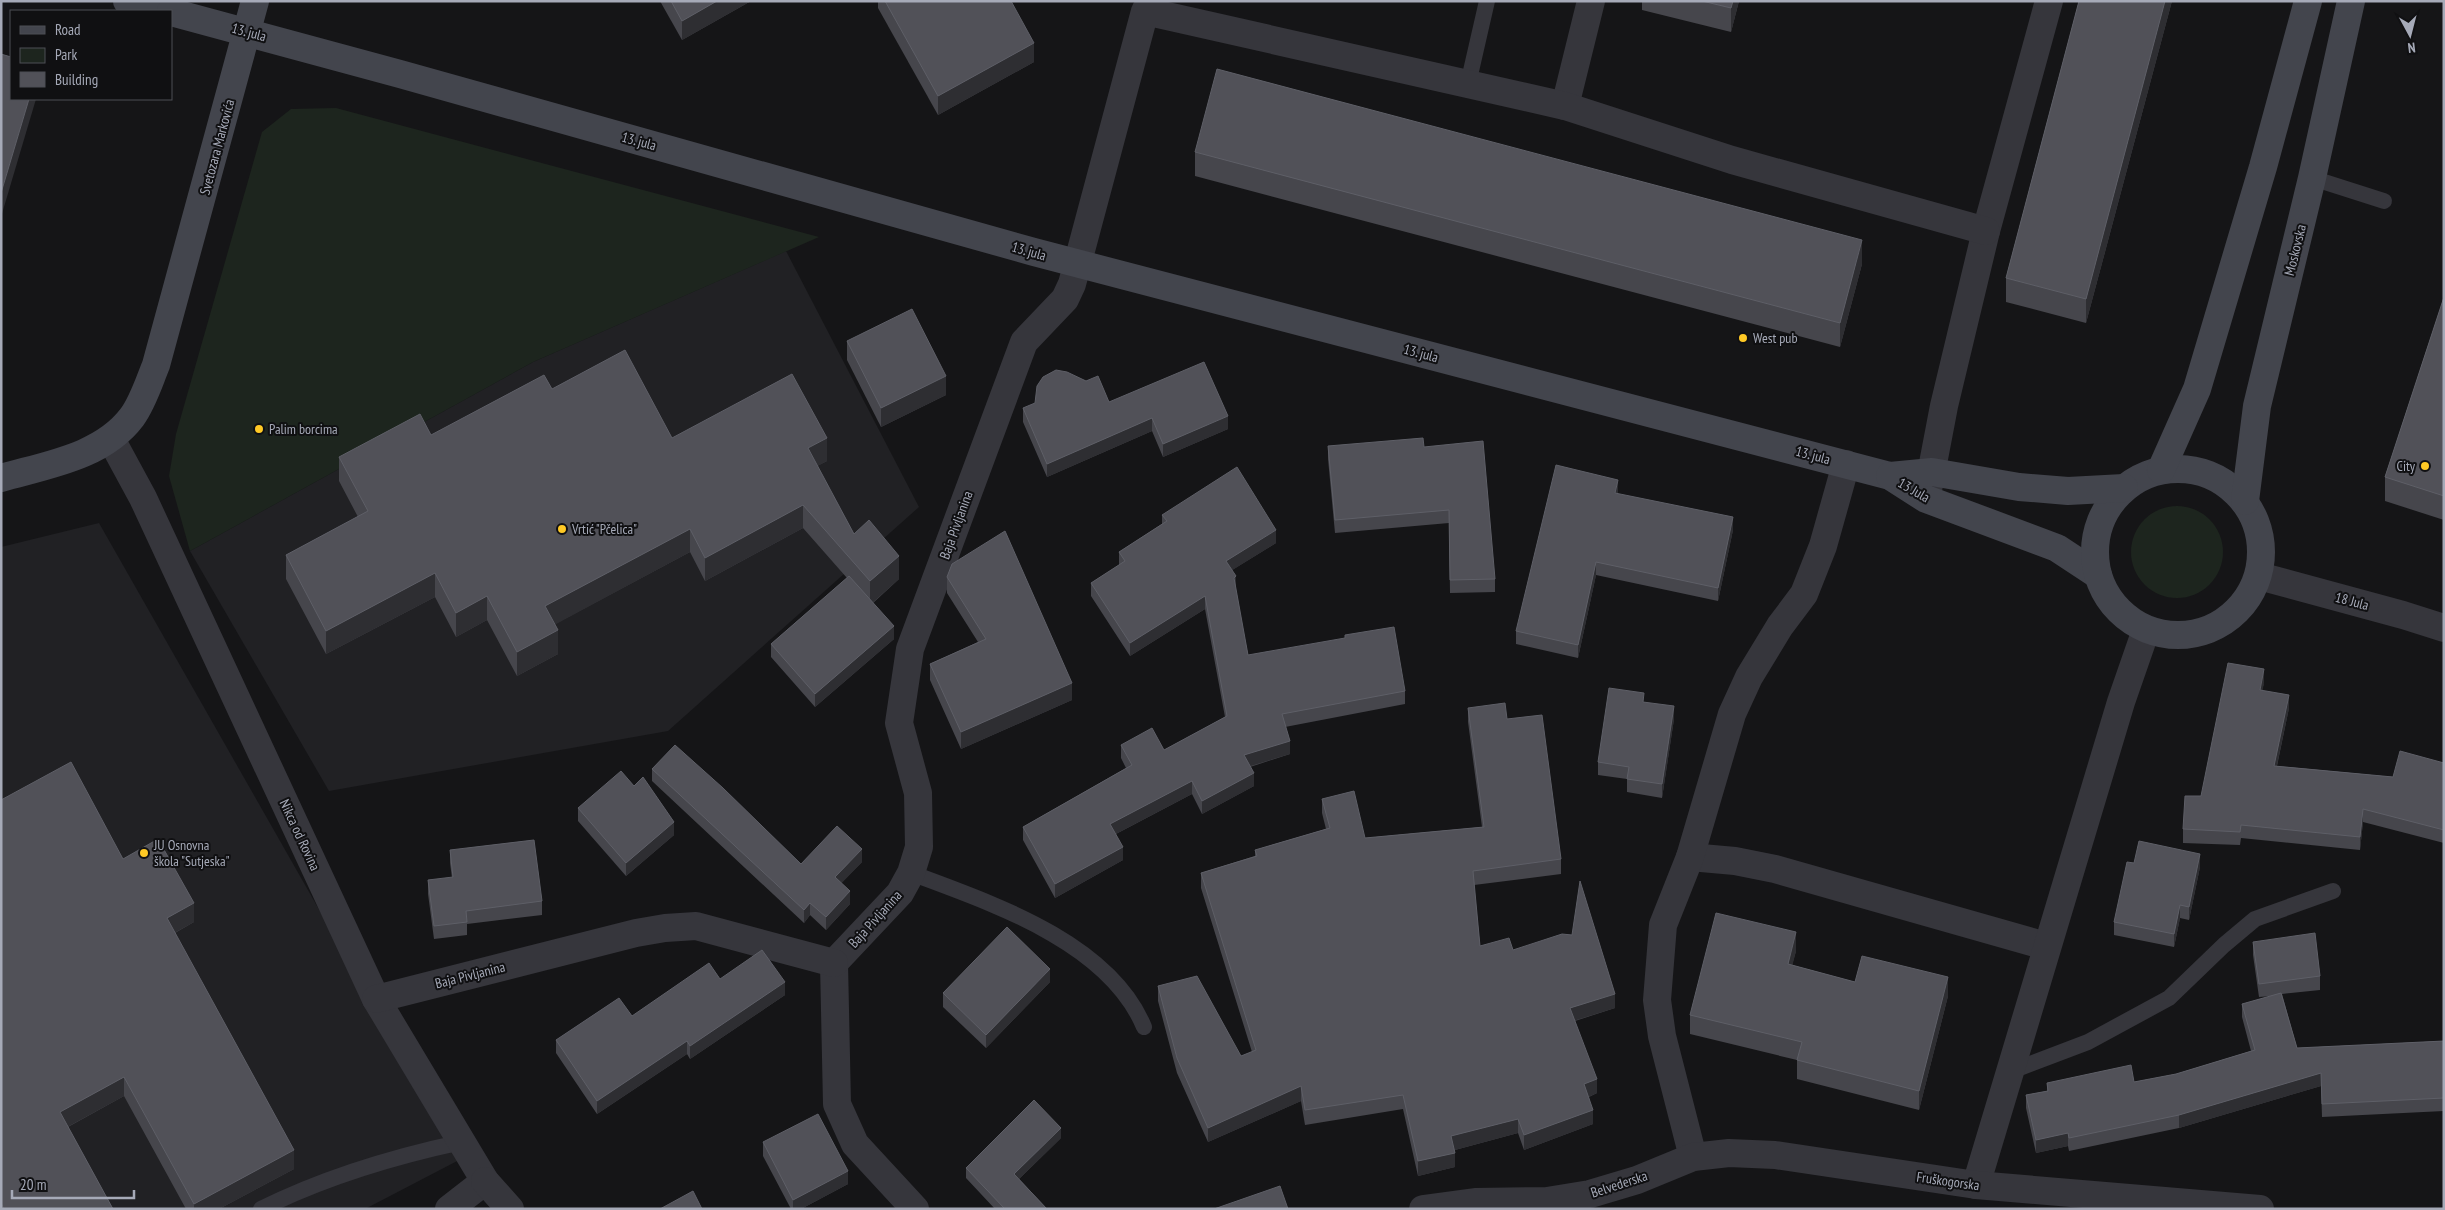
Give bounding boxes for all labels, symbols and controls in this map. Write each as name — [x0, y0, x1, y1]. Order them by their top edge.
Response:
legend — [10, 10, 172, 100]
north arrow — [2385, 10, 2435, 60]
street label: 13. jula — [230, 19, 268, 45]
text: Road — [55, 20, 81, 39]
text: N — [2407, 39, 2416, 57]
text: Park — [55, 45, 77, 64]
text: Building — [55, 70, 98, 89]
street label: Svetozara Markovića — [196, 97, 238, 197]
street label: 13. jula — [620, 128, 658, 154]
street label: Moskovska — [2280, 223, 2310, 277]
street label: 13. jula — [1010, 238, 1048, 264]
place label: West pub — [1753, 329, 1797, 347]
marker: West pub — [1737, 332, 1749, 344]
street label: 13. jula — [1402, 340, 1440, 366]
place label: Palim borcima — [269, 420, 338, 438]
marker: Palim borcima — [253, 423, 265, 435]
street label: 13. jula — [1794, 442, 1832, 468]
place label: City — [2397, 457, 2416, 475]
marker: City — [2419, 460, 2431, 472]
street label: 13 Jula — [1895, 474, 1933, 506]
street label: Baja Pivljanina — [935, 488, 977, 562]
place label: Vrtić "Pčelica" — [571, 520, 637, 538]
marker: Vrtić "Pčelica" — [556, 523, 568, 535]
street label: 18 Jula — [2333, 588, 2371, 614]
street label: Nikca od Rovina — [276, 796, 324, 874]
place label: JU Osnovna škola "Sutjeska" — [153, 836, 229, 870]
marker: JU Osnovna škola "Sutjeska" — [138, 847, 150, 859]
street label: Baja Pivljanina — [844, 886, 906, 952]
street label: Baja Pivljanina — [433, 958, 507, 992]
street label: Belvederska — [1588, 1166, 1650, 1202]
scale bar — [12, 1168, 135, 1200]
street label: Fruškogorska — [1915, 1168, 1981, 1194]
text: 20 m — [20, 1175, 46, 1194]

